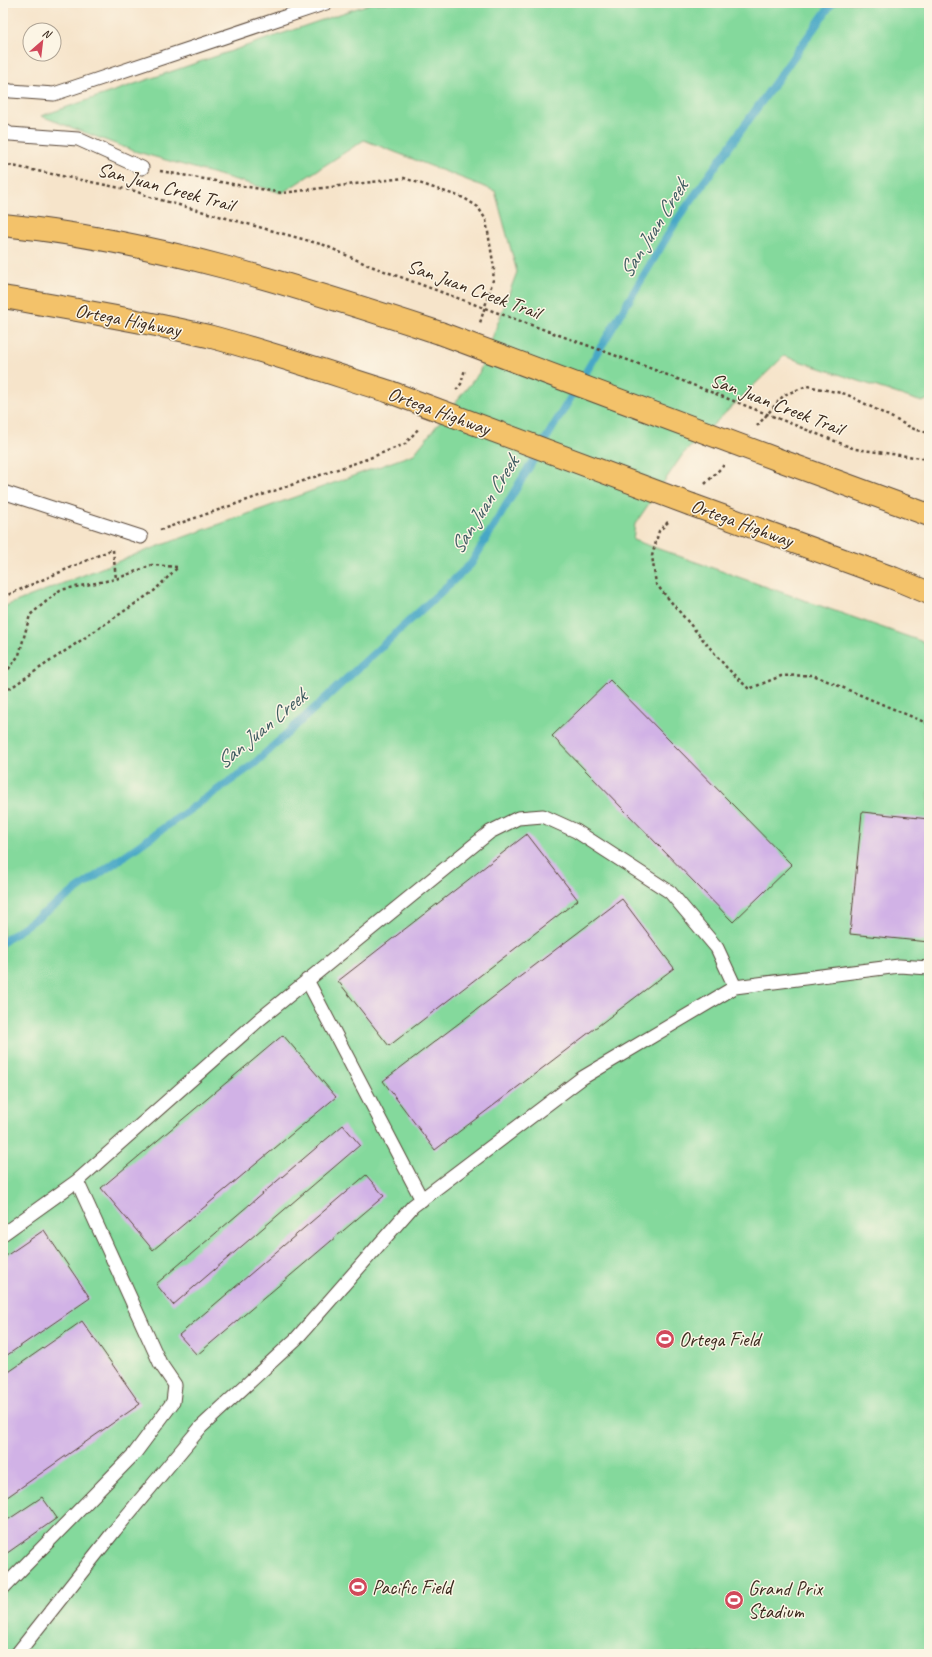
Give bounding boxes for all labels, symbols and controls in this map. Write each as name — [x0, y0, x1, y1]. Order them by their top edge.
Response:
north arrow — [22, 22, 62, 62]
text: N — [40, 25, 55, 42]
street label: San Juan Creek Trail — [95, 157, 240, 218]
water label: San Juan Creek — [613, 173, 695, 283]
street label: San Juan Creek Trail — [404, 253, 548, 326]
street label: Ortega Highway — [73, 298, 185, 343]
street label: San Juan Creek Trail — [707, 367, 850, 442]
street label: Ortega Highway — [385, 381, 496, 442]
water label: San Juan Creek — [444, 449, 526, 559]
street label: Ortega Highway — [688, 493, 799, 554]
water label: San Juan Creek — [210, 682, 314, 774]
place label: Ortega Field — [679, 1327, 763, 1352]
sports icon: Ortega Field — [654, 1328, 676, 1350]
place label: Pacific Field — [372, 1575, 455, 1600]
sports icon: Pacific Field — [347, 1576, 369, 1598]
place label: Grand Prix Stadium — [748, 1576, 824, 1624]
sports icon: Grand Prix Stadium — [723, 1589, 745, 1611]

